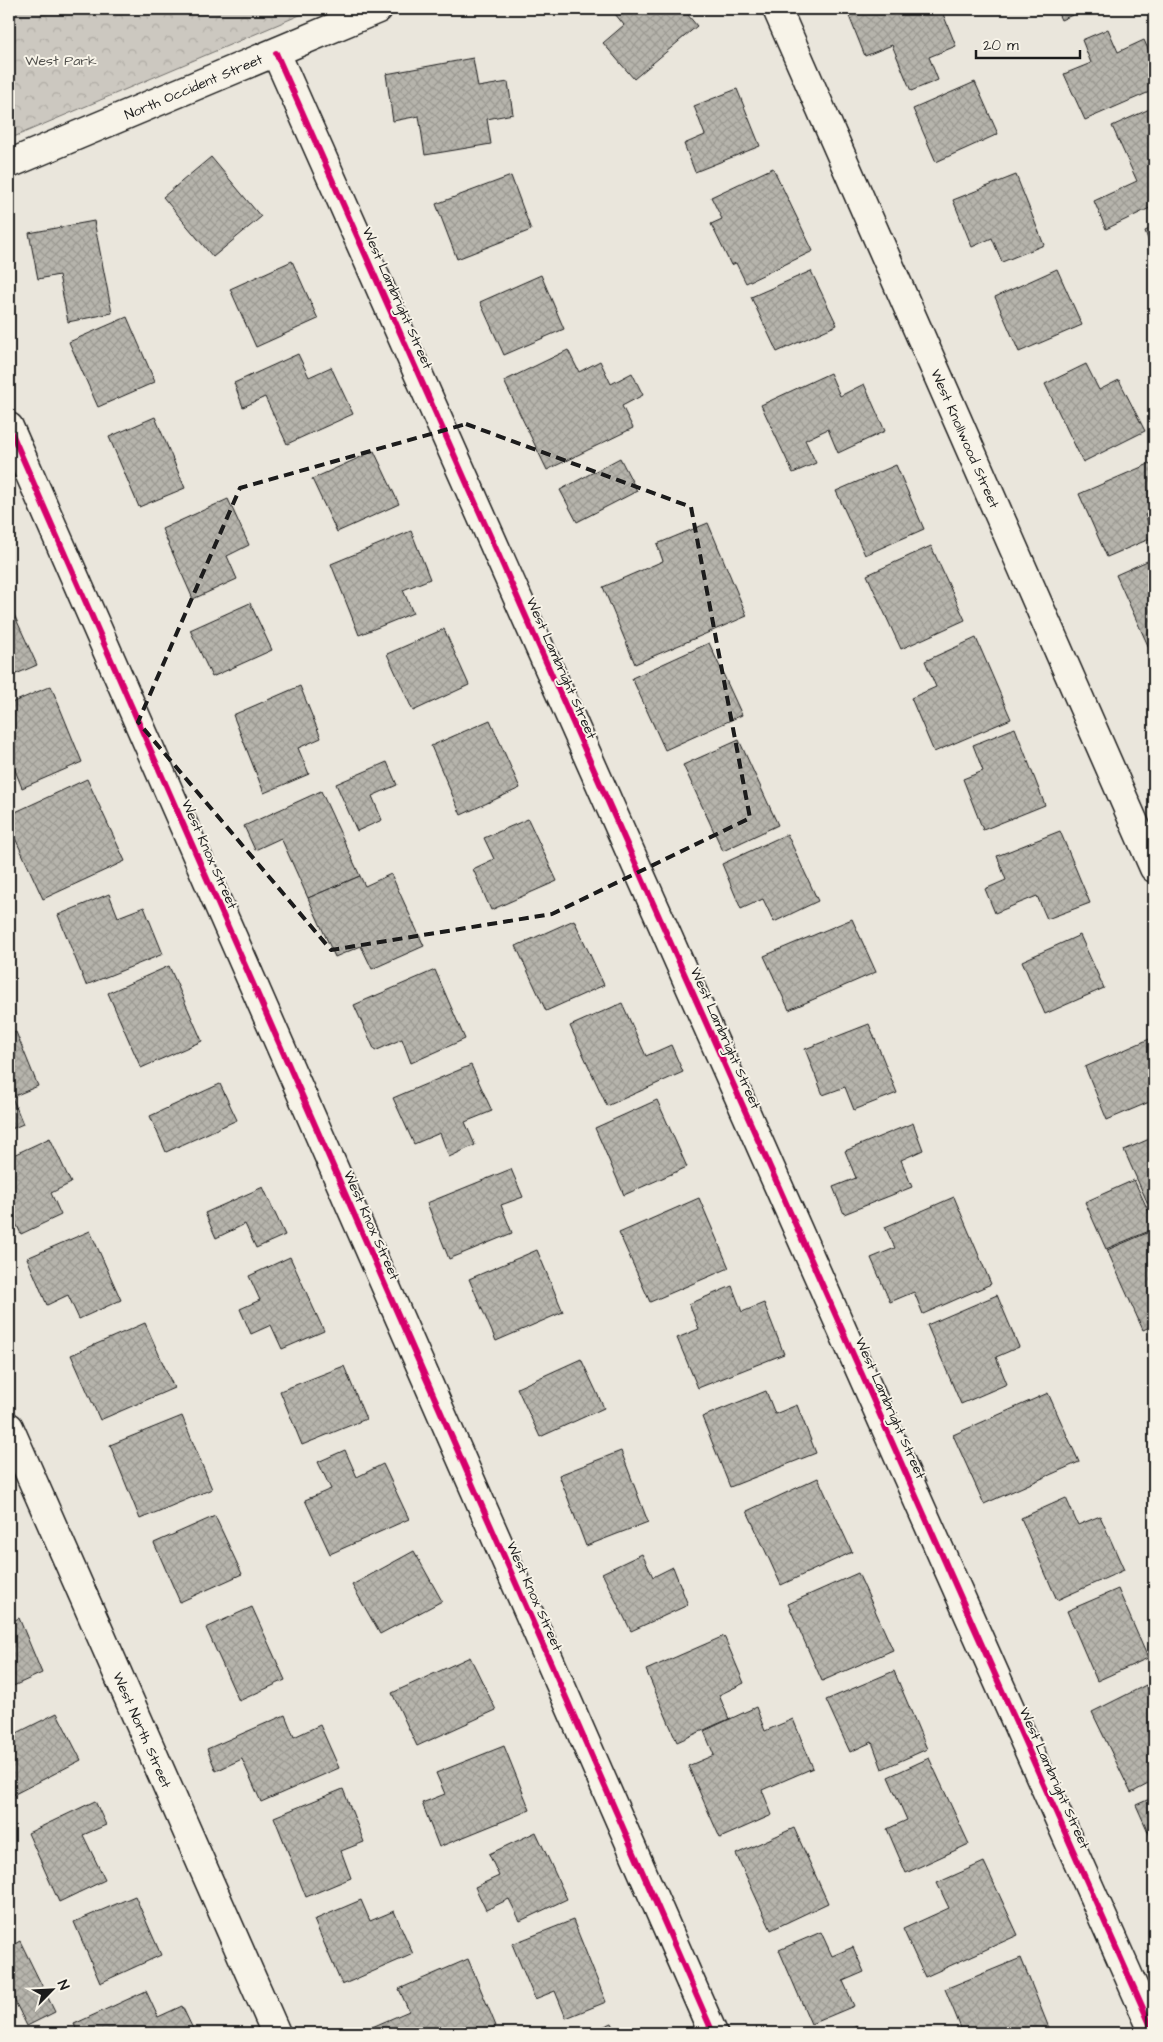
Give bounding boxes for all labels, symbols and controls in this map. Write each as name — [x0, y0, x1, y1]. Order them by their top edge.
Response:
scale bar — [976, 28, 1079, 60]
text: 20 m — [983, 35, 1019, 56]
street label: North Occident Street — [122, 49, 266, 125]
park label: West Park — [25, 51, 97, 71]
street label: West Lambright Street — [357, 224, 437, 373]
street label: West Knollwood Street — [925, 366, 1004, 512]
street label: West Lambright Street — [521, 594, 601, 743]
street label: West Knox Street — [176, 797, 242, 913]
street label: West Lambright Street — [685, 964, 765, 1113]
street label: West Knox Street — [338, 1168, 404, 1284]
street label: West Lambright Street — [850, 1334, 930, 1483]
street label: West Knox Street — [501, 1539, 567, 1655]
street label: West North Street — [107, 1669, 176, 1792]
street label: West Lambright Street — [1014, 1704, 1094, 1853]
north arrow — [28, 1964, 78, 2014]
text: N — [52, 1977, 74, 1993]

